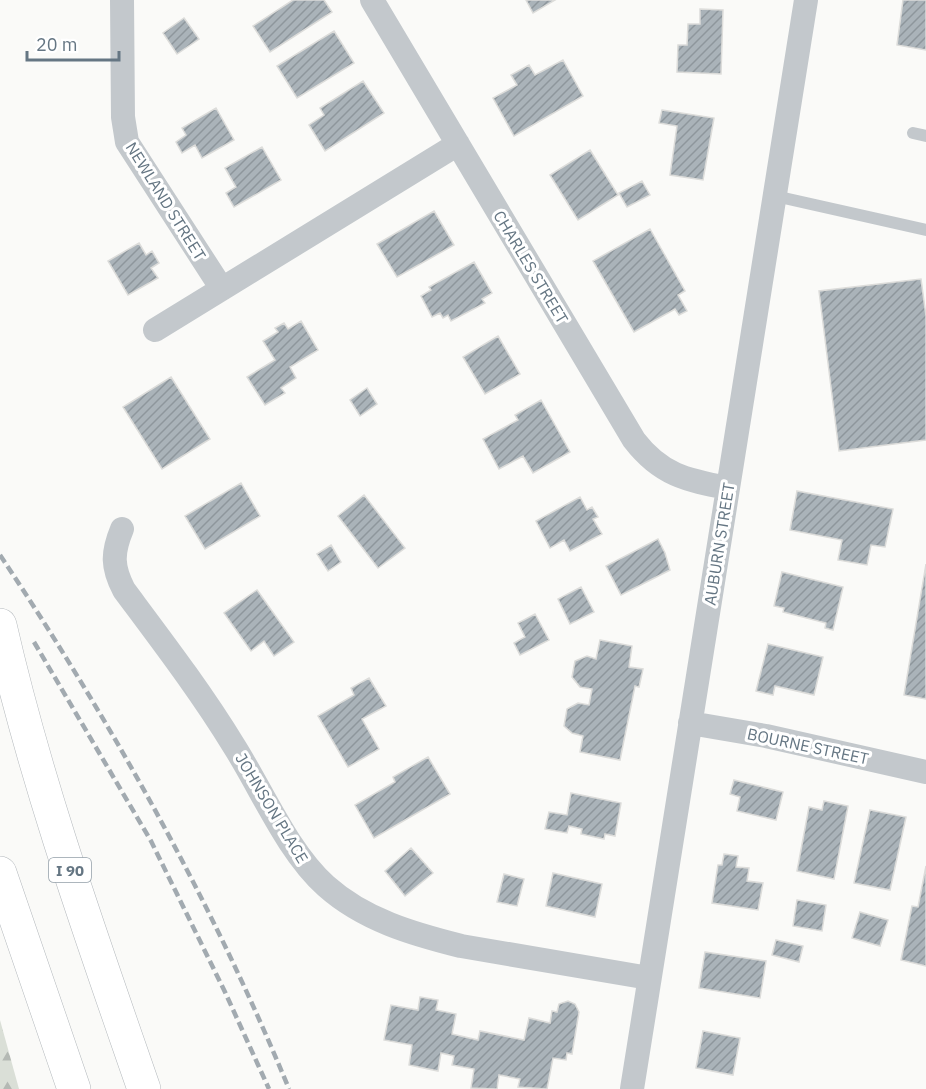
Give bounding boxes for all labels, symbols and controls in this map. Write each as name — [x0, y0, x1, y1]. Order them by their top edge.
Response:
scale bar — [27, 24, 118, 62]
text: 20 m — [36, 33, 78, 56]
street label: NEWLAND STREET — [122, 138, 210, 264]
street label: CHARLES STREET — [489, 207, 573, 327]
street label: AUBURN STREET — [699, 481, 739, 607]
street label: BOURNE STREET — [745, 723, 871, 769]
street label: JOHNSON PLACE — [231, 749, 313, 867]
road number: I 90 — [49, 858, 91, 882]

